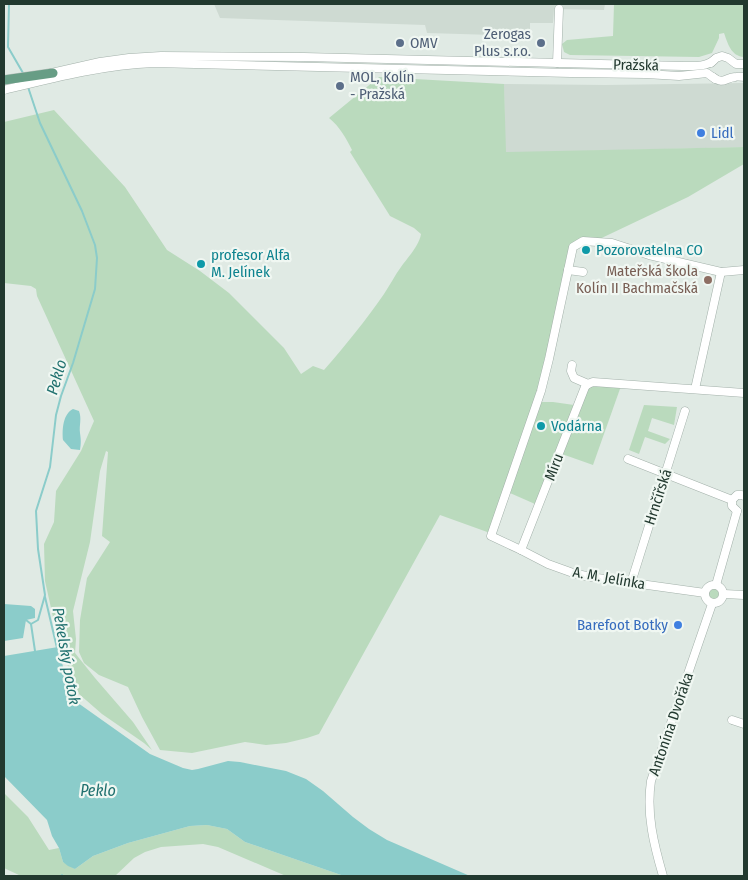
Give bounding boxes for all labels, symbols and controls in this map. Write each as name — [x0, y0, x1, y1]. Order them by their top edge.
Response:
place label: Zerogas Plus s.r.o. — [474, 25, 531, 60]
place label: OMV — [410, 34, 438, 52]
marker: OMV — [394, 37, 406, 49]
marker: Zerogas Plus s.r.o. — [535, 37, 547, 49]
street label: Pražská — [613, 56, 659, 74]
place label: MOL, Kolín - Pražská — [350, 68, 415, 103]
marker: MOL, Kolín - Pražská — [334, 80, 346, 92]
place label: Lidl — [711, 124, 733, 142]
marker: Lidl — [695, 127, 707, 139]
place label: Pozorovatelna CO — [596, 241, 703, 259]
marker: Pozorovatelna CO — [580, 244, 592, 256]
place label: profesor Alfa M. Jelínek — [211, 246, 290, 281]
marker: profesor Alfa M. Jelínek — [195, 258, 207, 270]
place label: Mateřská škola Kolín II Bachmačská — [576, 262, 698, 297]
marker: Mateřská škola Kolín II Bachmačská — [702, 274, 714, 286]
water label: Peklo — [42, 357, 71, 397]
place label: Vodárna — [551, 417, 602, 435]
marker: Vodárna — [535, 420, 547, 432]
street label: Míru — [541, 451, 567, 483]
street label: Hrnčířská — [640, 467, 676, 527]
street label: A. M. Jelínka — [571, 563, 647, 593]
water label: Pekelský potok — [49, 606, 84, 706]
place label: Barefoot Botky — [577, 616, 668, 634]
marker: Barefoot Botky — [672, 619, 684, 631]
street label: Antonína Dvořáka — [645, 670, 697, 778]
water label: Peklo — [80, 781, 116, 800]

